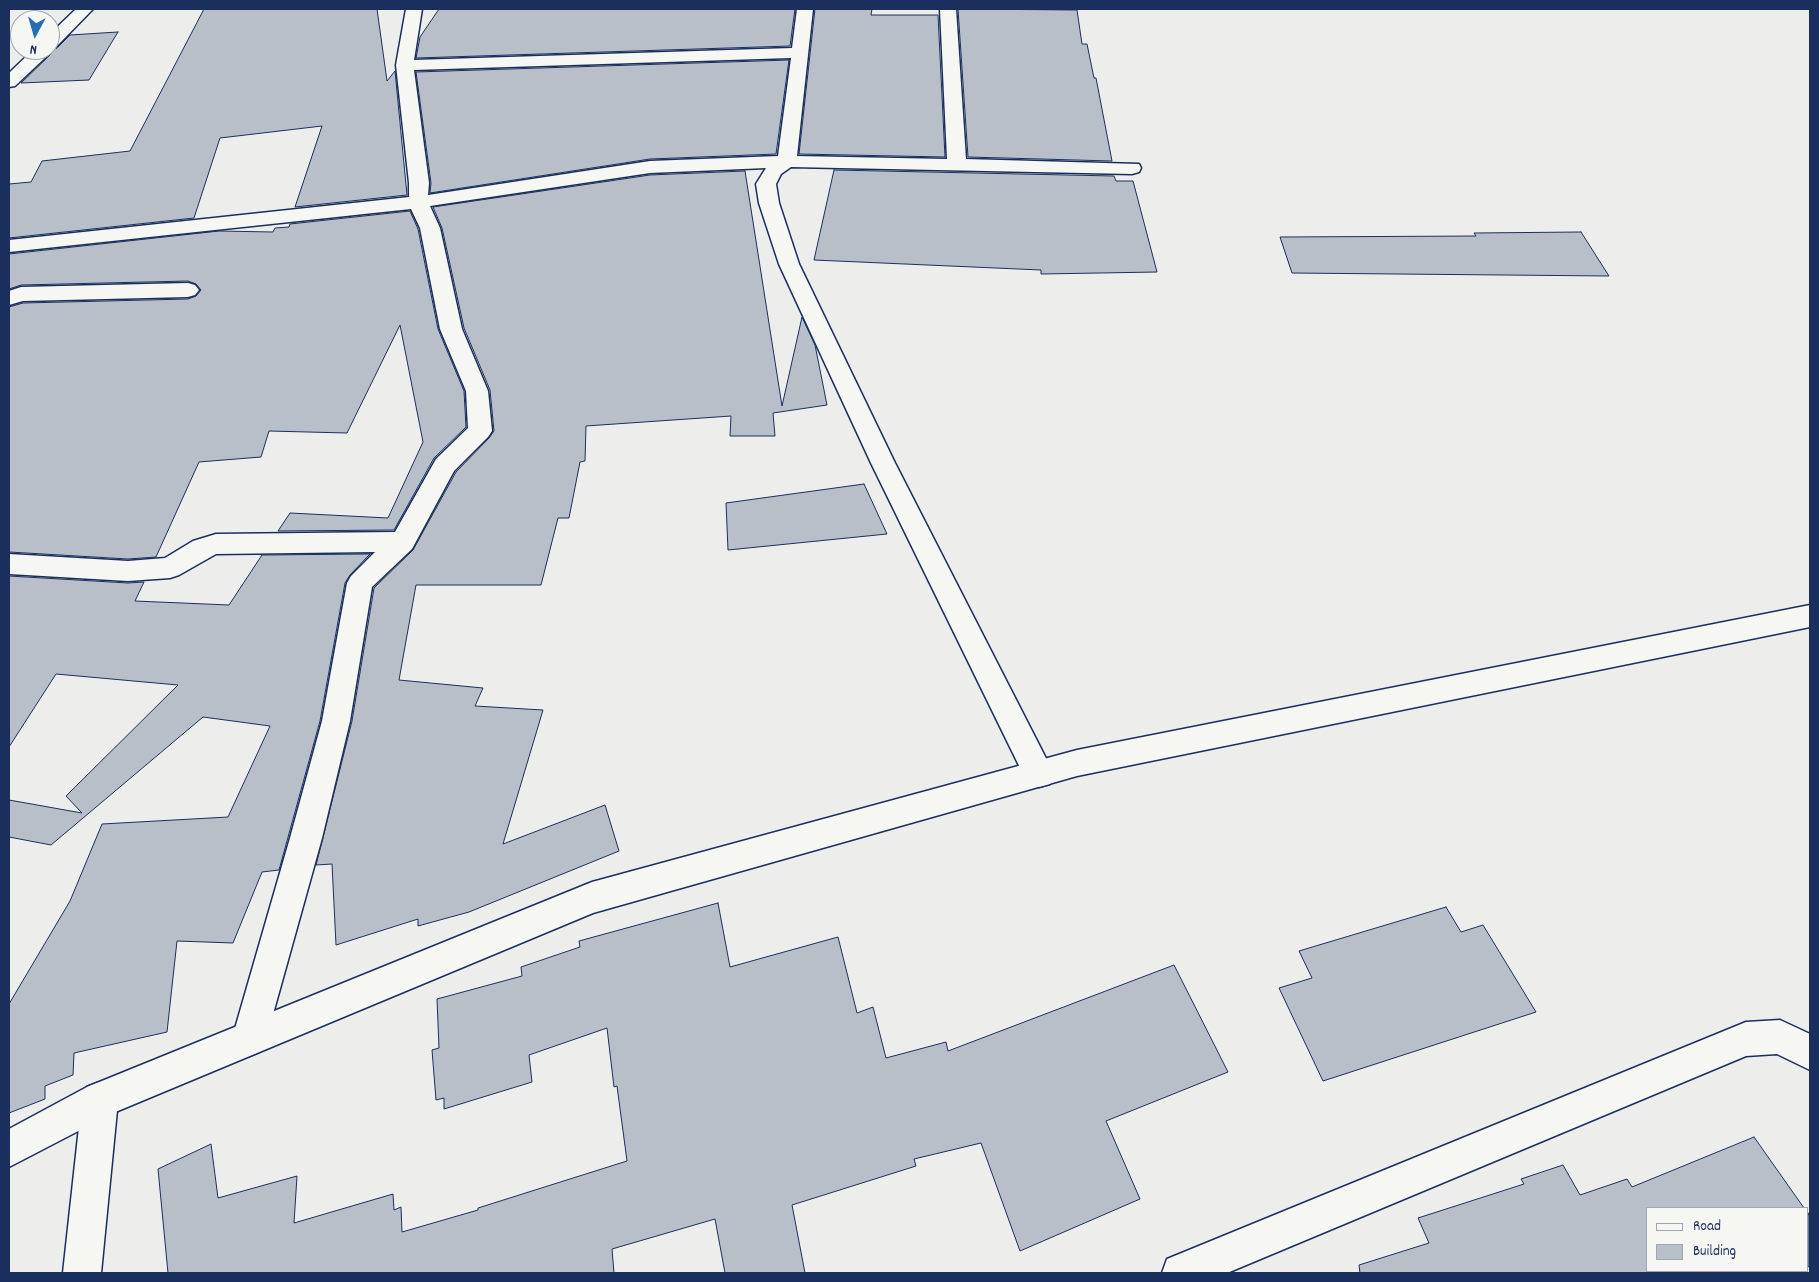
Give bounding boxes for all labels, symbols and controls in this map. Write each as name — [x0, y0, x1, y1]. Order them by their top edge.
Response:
north arrow — [10, 10, 60, 60]
text: N — [29, 39, 38, 59]
legend — [1646, 1207, 1809, 1272]
text: Road — [1693, 1216, 1721, 1238]
text: Building — [1693, 1241, 1736, 1263]

